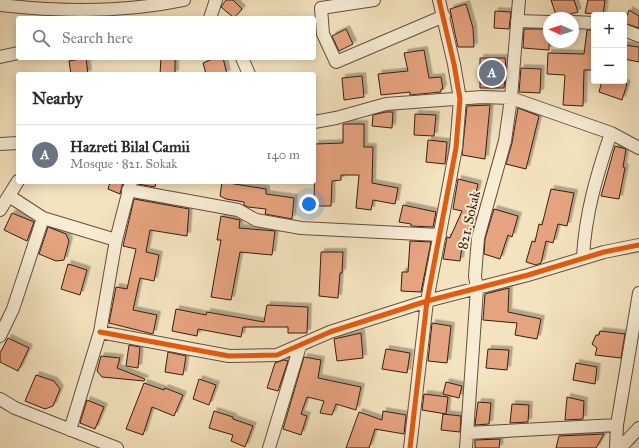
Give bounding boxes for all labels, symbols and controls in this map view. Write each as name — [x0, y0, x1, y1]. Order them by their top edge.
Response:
north arrow — [543, 12, 579, 48]
map controls — [591, 12, 627, 84]
button: + — [591, 12, 627, 48]
search box — [16, 16, 316, 60]
icon: search — [30, 27, 52, 49]
text: Search here — [62, 29, 133, 47]
button: − — [591, 48, 627, 84]
pin: A — [479, 58, 505, 88]
text: Nearby — [32, 88, 83, 109]
text: Hazreti Bilal Camii — [70, 138, 190, 156]
text: A — [41, 147, 49, 163]
text: 140 m — [266, 147, 300, 163]
text: Mosque · 821. Sokak — [70, 156, 177, 172]
street label: 821. Sokak — [454, 188, 484, 251]
your location — [299, 194, 319, 214]

